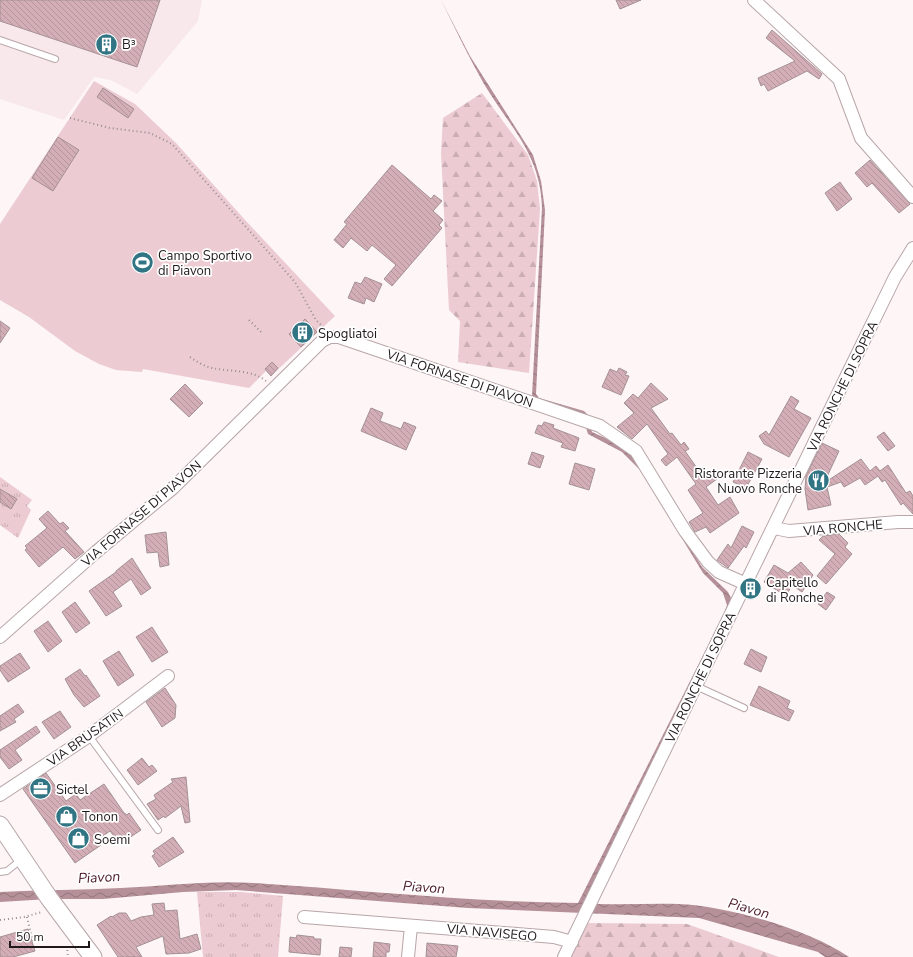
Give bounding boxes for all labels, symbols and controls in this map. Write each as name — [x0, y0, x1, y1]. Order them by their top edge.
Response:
building icon: B³ — [94, 31, 120, 57]
place label: B³ — [122, 36, 136, 54]
place label: Campo Sportivo di Piavon — [158, 247, 252, 280]
sports icon: Campo Sportivo di Piavon — [129, 249, 155, 275]
street label: VIA RONCHE DI SOPRA — [803, 318, 883, 456]
building icon: Spogliatoi — [290, 320, 316, 346]
place label: Spogliatoi — [318, 325, 377, 343]
street label: VIA FORNASE DI PIAVON — [383, 345, 535, 412]
street label: VIA FORNASE DI PIAVON — [77, 457, 206, 572]
place label: Ristorante Pizzeria Nuovo Ronche — [694, 465, 802, 498]
restaurant icon: Ristorante Pizzeria Nuovo Ronche — [805, 467, 831, 493]
street label: VIA RONCHE — [802, 516, 884, 541]
place label: Capitello di Ronche — [766, 574, 823, 607]
building icon: Capitello di Ronche — [738, 576, 764, 602]
street label: VIA RONCHE DI SOPRA — [661, 609, 741, 747]
street label: VIA BRUSATIN — [43, 705, 127, 771]
office icon: Sictel — [27, 776, 53, 802]
place label: Sictel — [56, 781, 88, 799]
shop icon: Tonon — [53, 803, 79, 829]
place label: Tonon — [82, 808, 118, 826]
shop icon: Soemi — [66, 826, 92, 852]
place label: Soemi — [94, 831, 130, 849]
water label: Piavon — [77, 867, 121, 888]
water label: Piavon — [402, 877, 446, 898]
water label: Piavon — [726, 894, 772, 923]
street label: VIA NAVISEGO — [445, 920, 538, 946]
scale bar — [10, 923, 89, 949]
text: 50 m — [16, 929, 44, 945]

